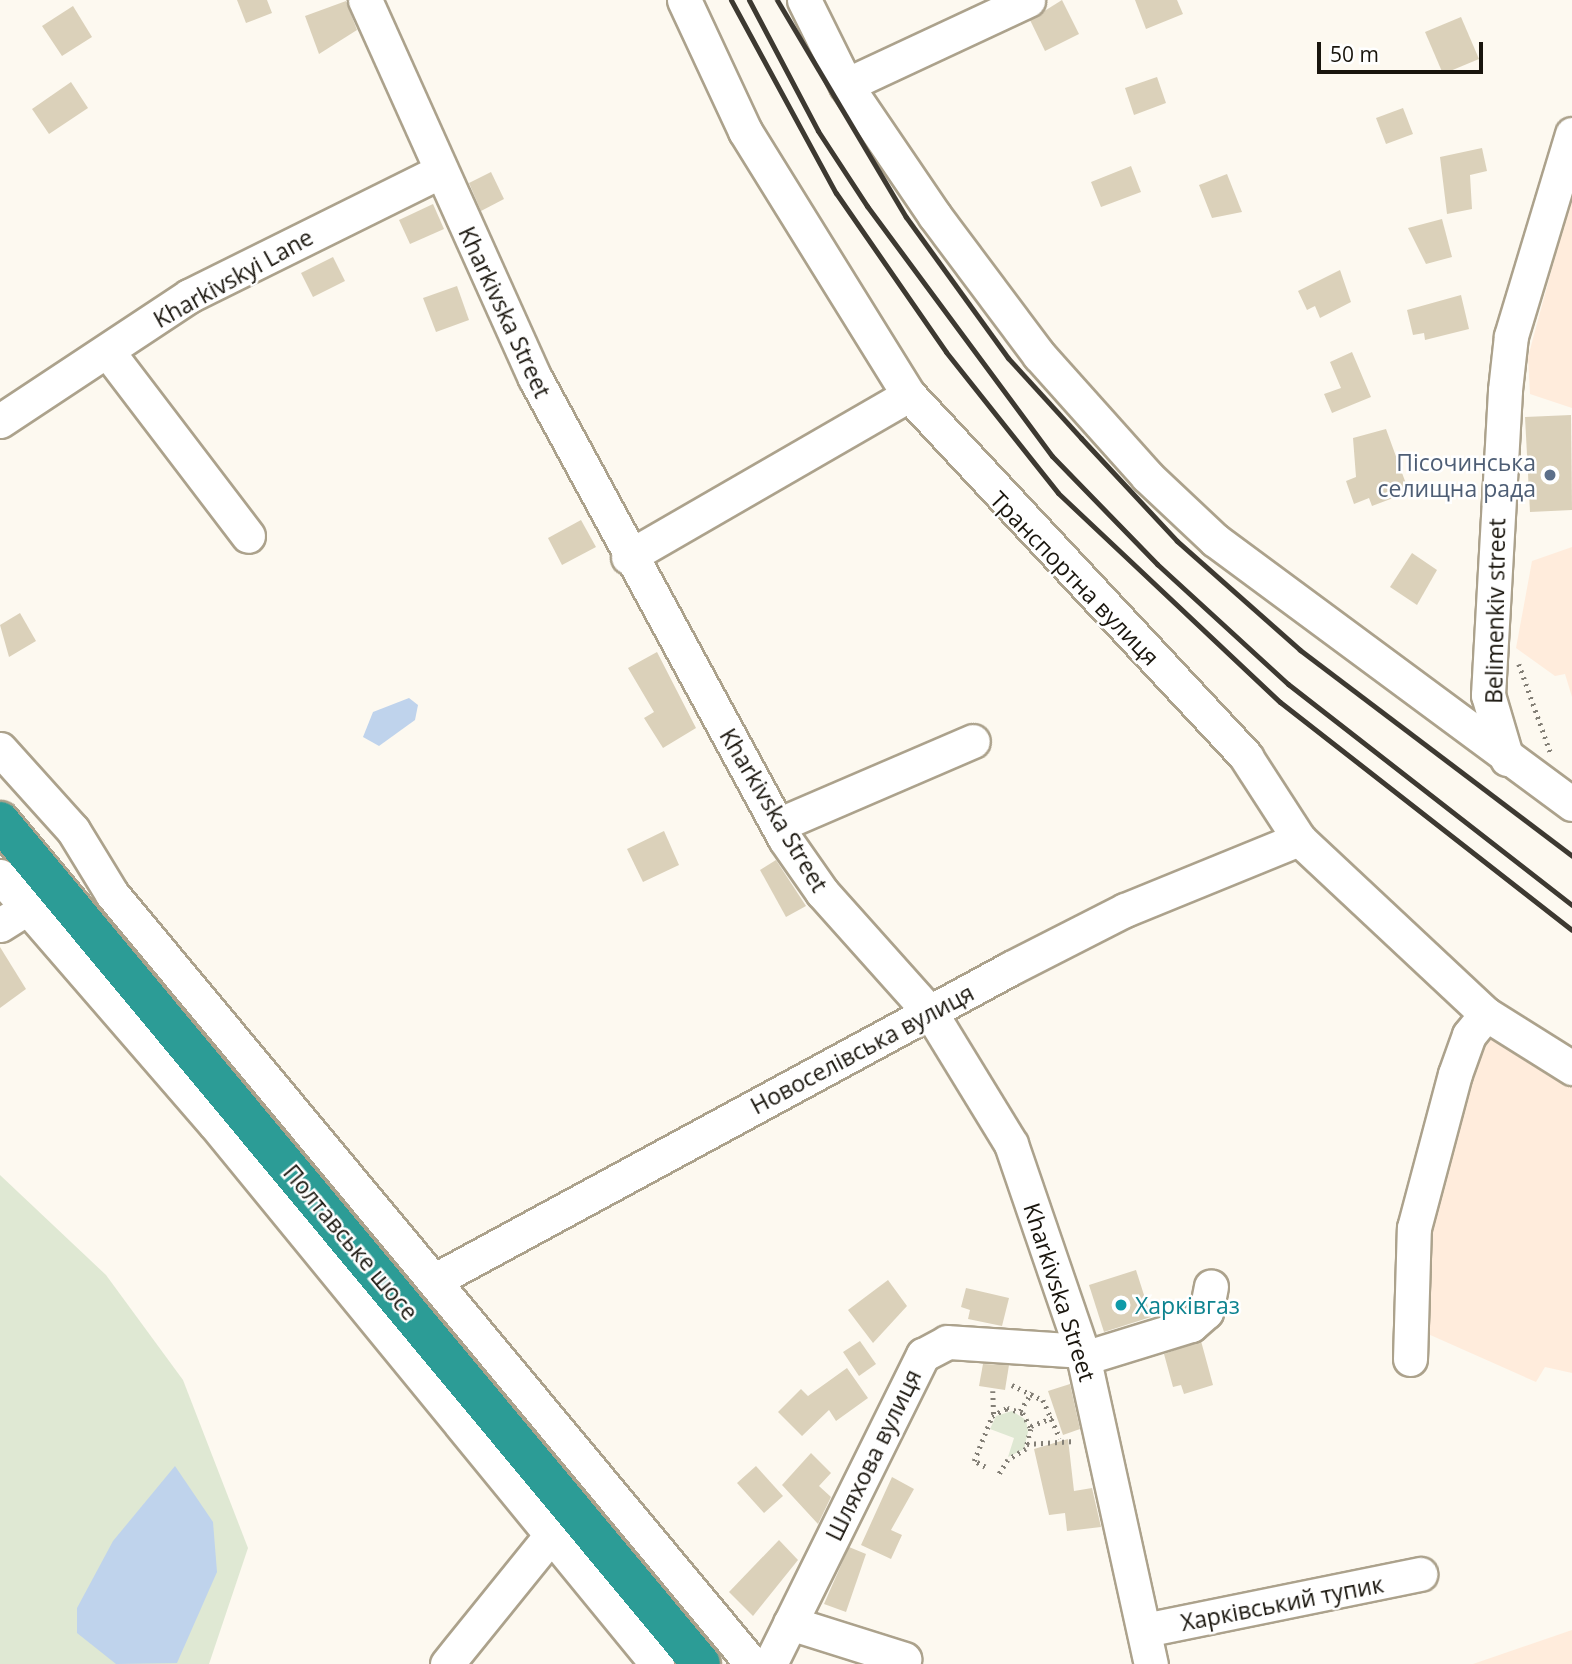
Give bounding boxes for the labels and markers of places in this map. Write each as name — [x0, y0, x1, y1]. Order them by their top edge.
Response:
place label: Пісочинська селищна рада — [1377, 448, 1536, 502]
marker: Пісочинська селищна рада — [1542, 467, 1558, 483]
place label: Харківгаз — [1135, 1291, 1240, 1319]
marker: Харківгаз — [1113, 1297, 1129, 1313]

